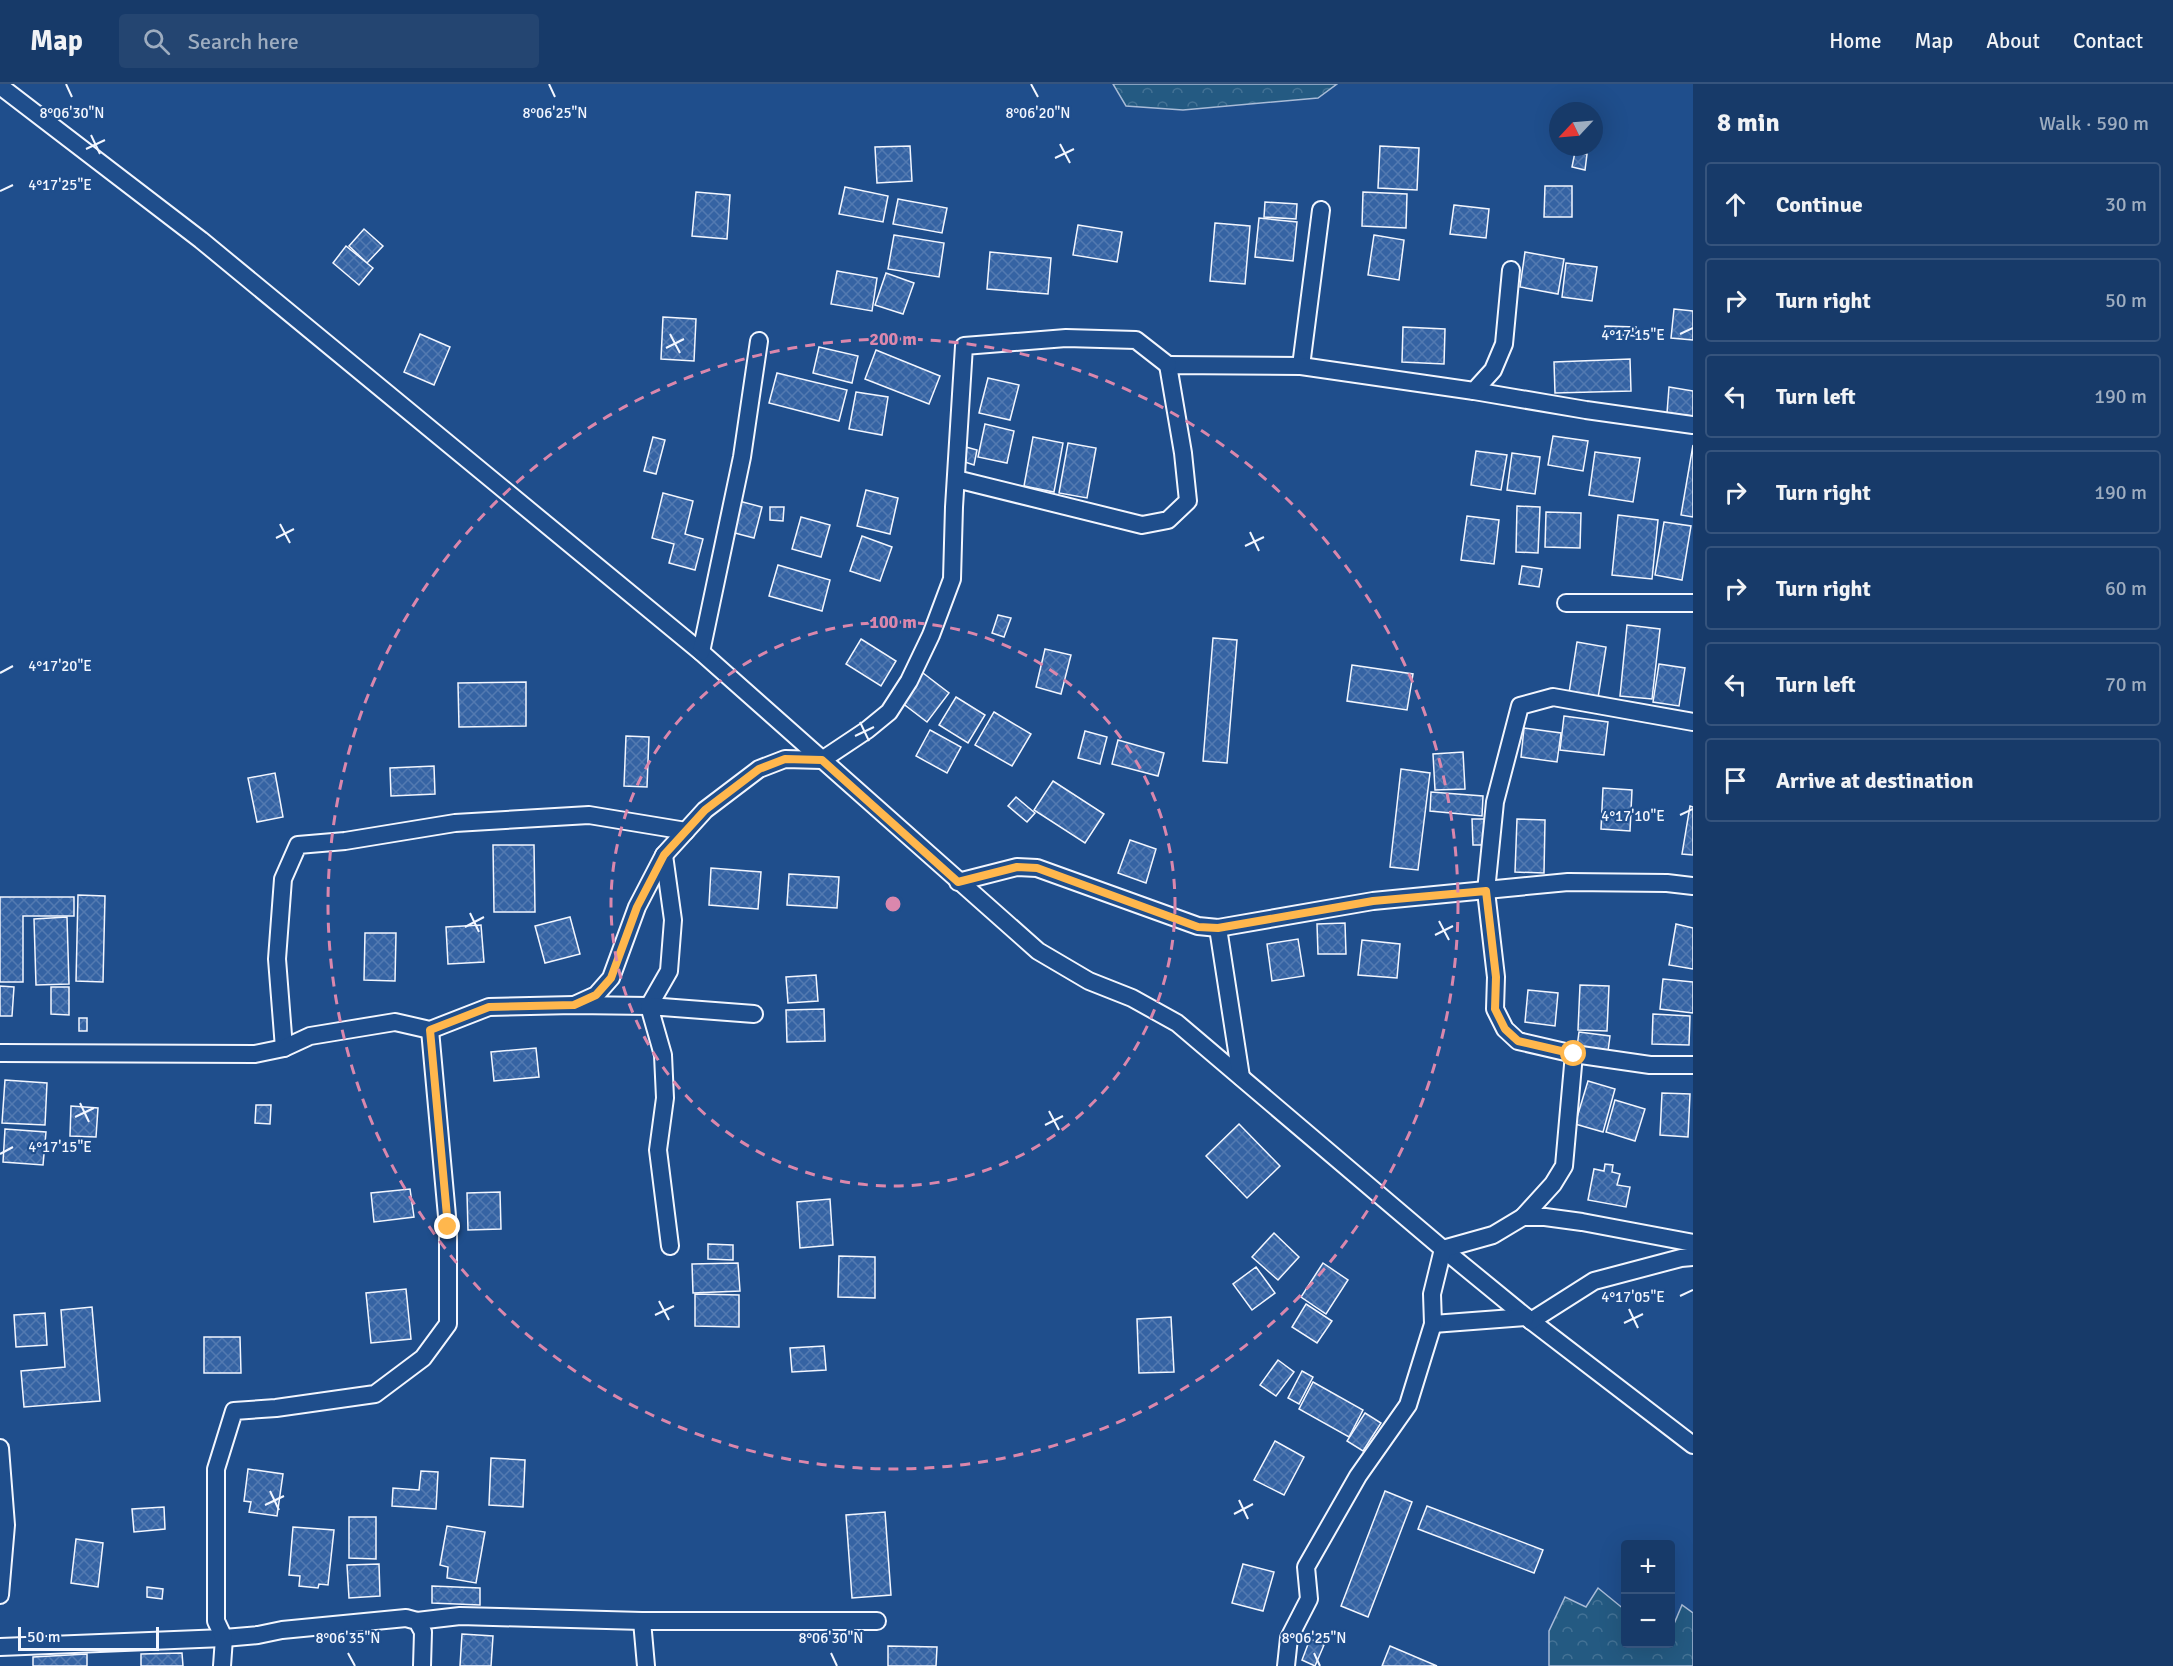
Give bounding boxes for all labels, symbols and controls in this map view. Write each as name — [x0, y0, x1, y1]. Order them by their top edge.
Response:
search box — [119, 14, 539, 68]
text: Map — [30, 24, 83, 58]
icon: search — [140, 25, 173, 58]
text: Search here — [188, 28, 299, 55]
text: Home — [1829, 28, 1882, 54]
text: Map — [1915, 28, 1953, 54]
text: About — [1986, 28, 2040, 54]
text: Contact — [2073, 28, 2143, 54]
north arrow — [1549, 102, 1603, 156]
text: 8°06'30"N — [39, 104, 105, 122]
text: 8°06'25"N — [522, 104, 588, 122]
text: 8°06'20"N — [1005, 104, 1071, 122]
text: 8 min — [1717, 107, 1780, 139]
text: Walk · 590 m — [2039, 111, 2149, 136]
text: 4°17'25"E — [28, 176, 92, 194]
icon: ahead — [1719, 188, 1752, 221]
text: Continue — [1776, 191, 1863, 218]
text: 30 m — [2105, 192, 2147, 217]
icon: right — [1719, 284, 1752, 317]
text: Turn right — [1776, 287, 1871, 314]
text: 50 m — [2105, 288, 2147, 313]
text: 4°17'15"E — [1601, 326, 1665, 344]
text: 200 m — [869, 328, 917, 350]
icon: left — [1719, 380, 1752, 413]
text: Turn left — [1776, 383, 1856, 410]
text: 190 m — [2094, 384, 2147, 409]
icon: right — [1719, 476, 1752, 509]
text: Turn right — [1776, 479, 1871, 506]
text: 190 m — [2094, 480, 2147, 505]
icon: right — [1719, 572, 1752, 605]
text: Turn right — [1776, 575, 1871, 602]
text: 60 m — [2105, 576, 2147, 601]
text: 100 m — [869, 611, 917, 633]
text: 4°17'20"E — [28, 657, 92, 675]
icon: left — [1719, 668, 1752, 701]
text: Turn left — [1776, 671, 1856, 698]
text: 70 m — [2105, 672, 2147, 697]
icon: arrive — [1719, 764, 1752, 797]
text: Arrive at destination — [1776, 767, 1973, 794]
text: 4°17'10"E — [1601, 807, 1665, 825]
centre of rings — [883, 894, 903, 914]
route start — [1560, 1040, 1586, 1066]
text: 4°17'15"E — [28, 1138, 92, 1156]
route end — [434, 1213, 460, 1239]
text: 4°17'05"E — [1601, 1288, 1665, 1306]
map controls — [1621, 1540, 1675, 1648]
button: + — [1621, 1540, 1675, 1594]
button: − — [1621, 1594, 1675, 1648]
scale bar — [18, 1624, 159, 1652]
text: 50 m — [27, 1627, 61, 1647]
text: 8°06'35"N — [315, 1629, 381, 1647]
text: 8°06'30"N — [798, 1629, 864, 1647]
text: 8°06'25"N — [1281, 1629, 1347, 1647]

